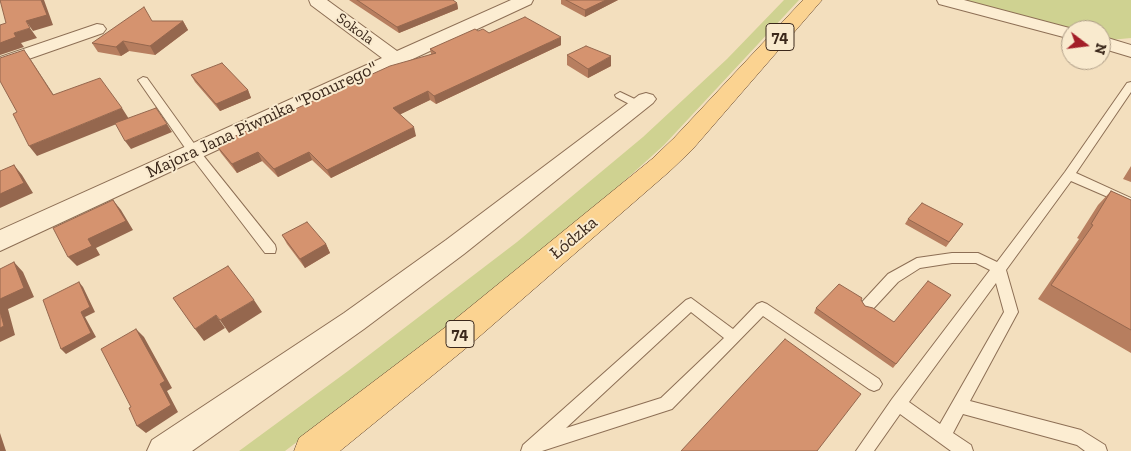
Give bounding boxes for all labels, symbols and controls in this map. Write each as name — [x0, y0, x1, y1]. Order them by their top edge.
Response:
street label: Sokola — [333, 9, 377, 49]
north arrow — [1061, 20, 1111, 70]
road number: 74 — [766, 24, 794, 51]
text: N — [1090, 41, 1110, 56]
street label: Majora Jana Piwnika "Ponurego" — [143, 57, 381, 183]
street label: Łódzka — [546, 212, 602, 264]
road number: 74 — [446, 320, 474, 348]

